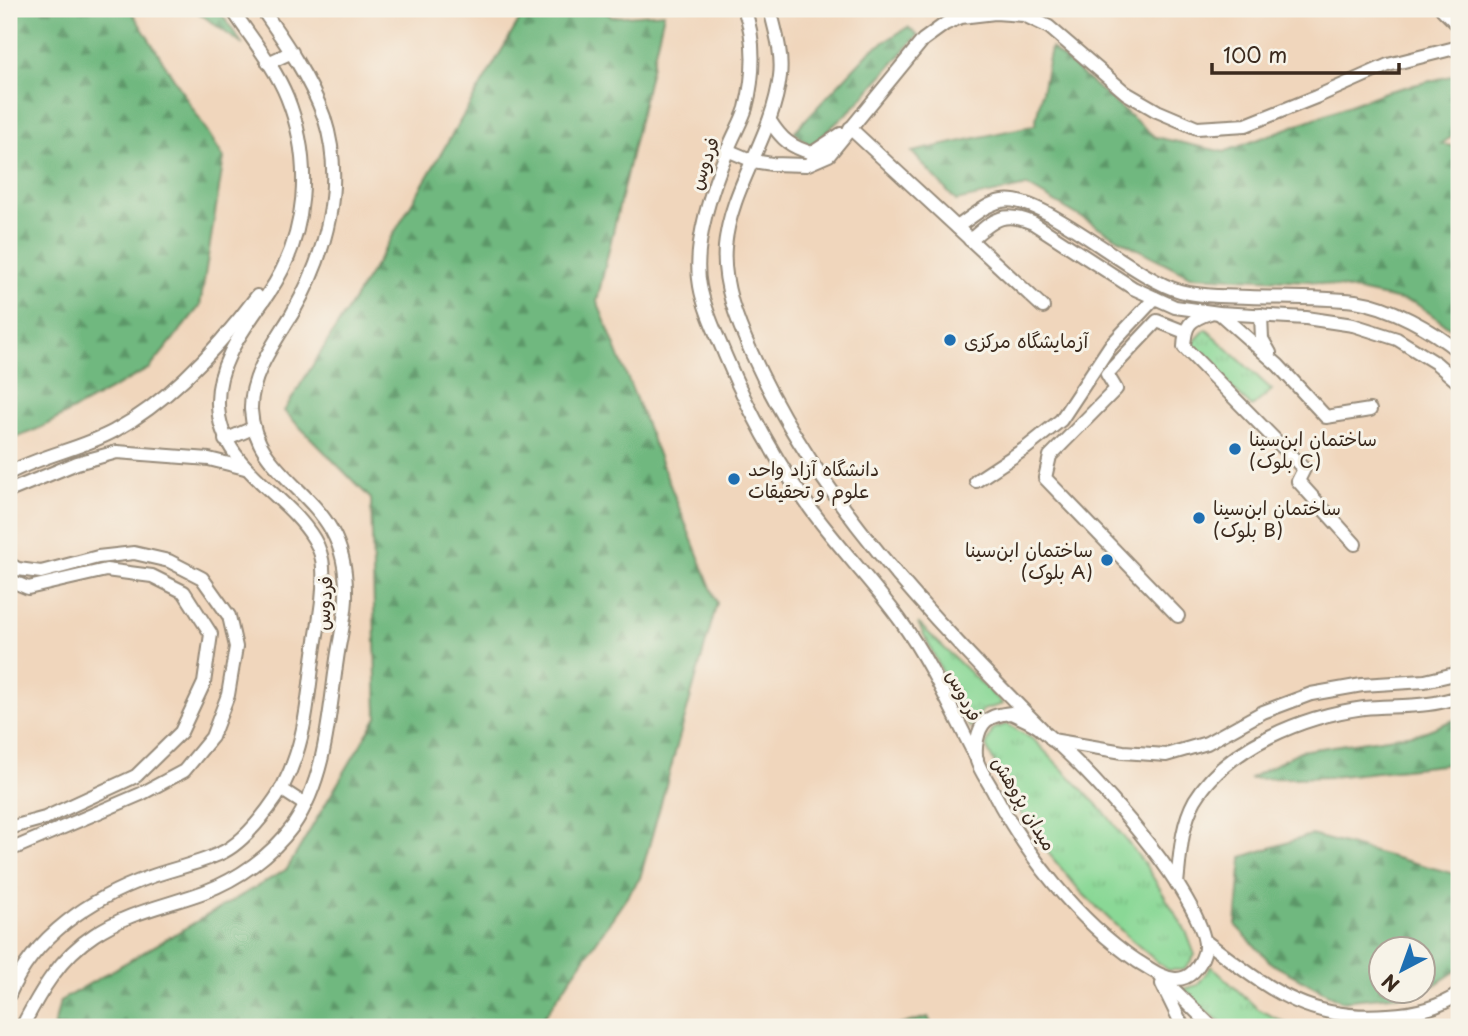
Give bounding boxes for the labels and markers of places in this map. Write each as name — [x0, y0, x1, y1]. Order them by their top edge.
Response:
place label: آزمایشگاه مرکزی — [964, 326, 1090, 354]
marker: آزمایشگاه مرکزی — [942, 332, 958, 348]
place label: ساختمان ابن‌سینا (بلوک C) — [1249, 424, 1377, 474]
marker: ساختمان ابن‌سینا (بلوک C) — [1227, 441, 1243, 457]
place label: دانشگاه آزاد واحد علوم و تحقیقات — [748, 454, 879, 506]
marker: دانشگاه آزاد واحد علوم و تحقیقات — [726, 471, 742, 487]
place label: ساختمان ابن‌سینا (بلوک B) — [1213, 493, 1341, 543]
marker: ساختمان ابن‌سینا (بلوک B) — [1191, 510, 1207, 526]
place label: ساختمان ابن‌سینا (بلوک A) — [965, 535, 1093, 585]
marker: ساختمان ابن‌سینا (بلوک A) — [1099, 552, 1115, 568]

